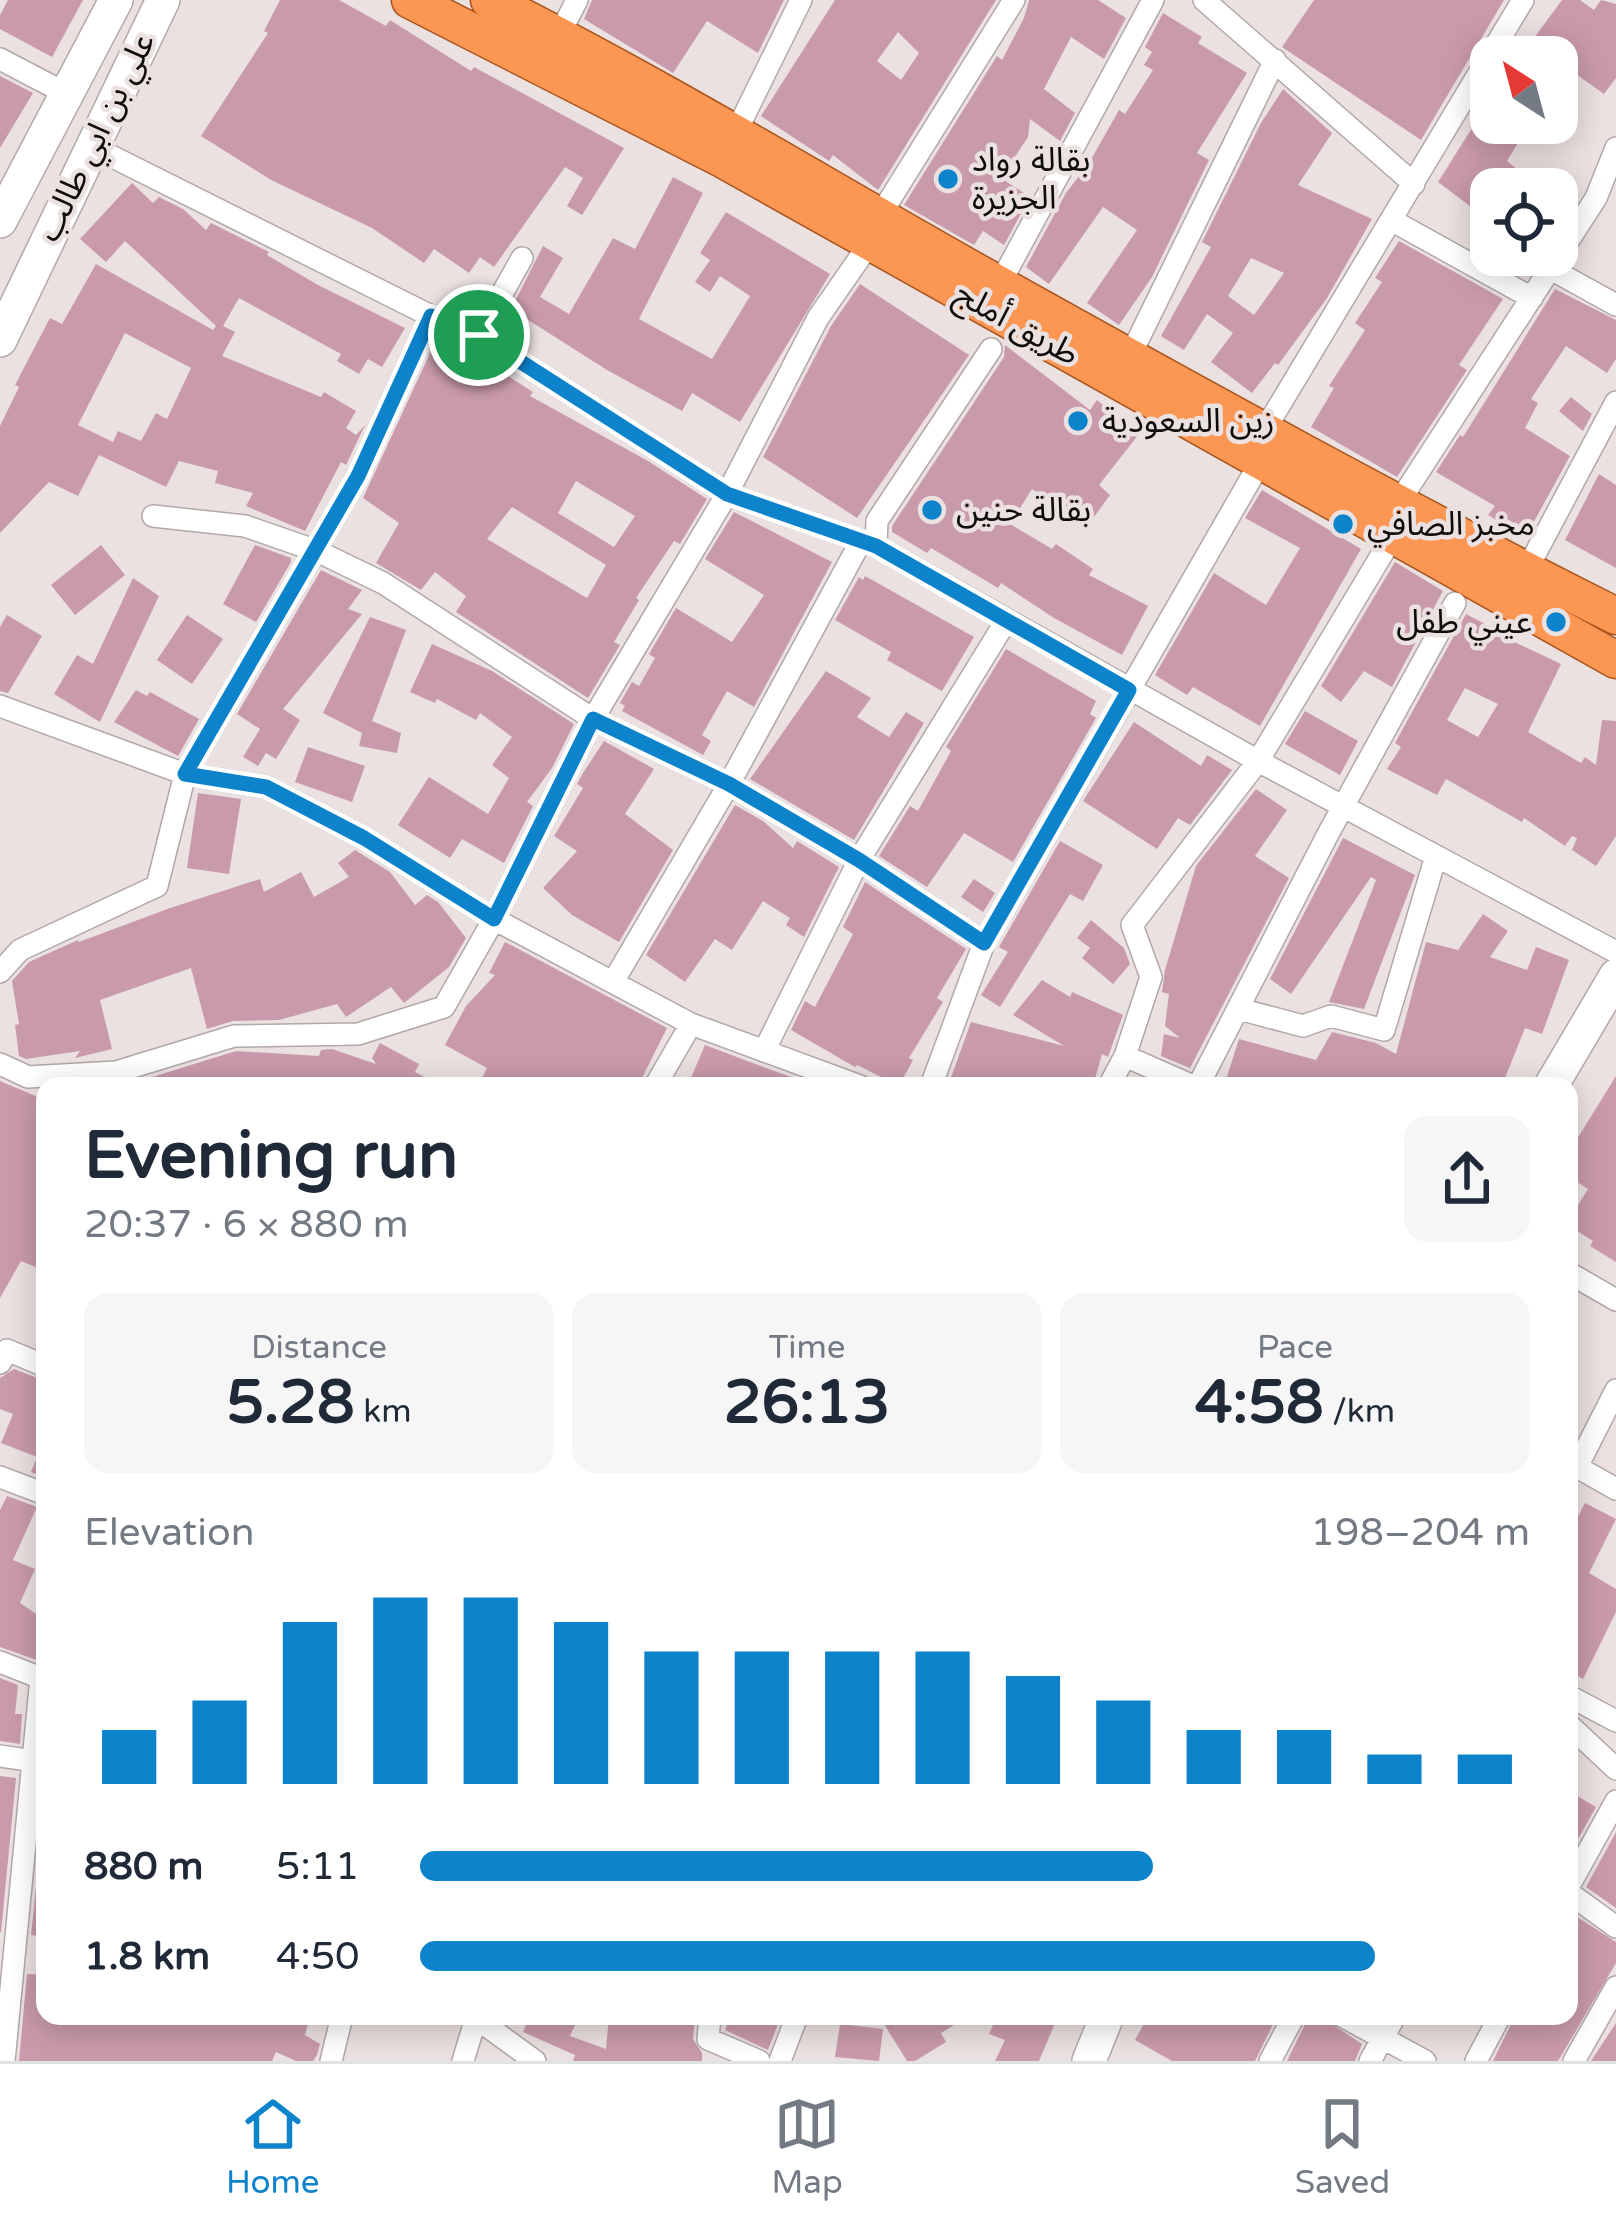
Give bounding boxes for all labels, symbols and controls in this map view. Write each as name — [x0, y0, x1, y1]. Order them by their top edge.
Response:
street label: علي بن ابي طالب — [29, 26, 167, 250]
north arrow — [1470, 36, 1578, 144]
map controls — [1470, 36, 1578, 276]
place label: بقالة رواد الجزيرة — [972, 141, 1090, 218]
marker: بقالة رواد الجزيرة — [935, 166, 961, 192]
button: locate — [1470, 168, 1578, 276]
street label: طريق أملج — [946, 273, 1086, 378]
pin — [428, 284, 530, 386]
icon: arrive — [446, 302, 512, 368]
place label: زين السعودية — [1102, 402, 1275, 441]
marker: زين السعودية — [1065, 408, 1091, 434]
place label: بقالة حنين — [956, 491, 1091, 530]
marker: بقالة حنين — [919, 497, 945, 523]
place label: مخبز الصافي — [1367, 505, 1535, 548]
marker: مخبز الصافي — [1330, 511, 1356, 537]
place label: عيني طفل — [1396, 603, 1532, 646]
marker: عيني طفل — [1543, 609, 1569, 635]
text: Evening run — [84, 1116, 458, 1196]
button: share — [1404, 1116, 1530, 1242]
text: 20:37 · 6 × 880 m — [84, 1201, 409, 1248]
text: Distance — [251, 1328, 387, 1367]
text: Time — [769, 1328, 845, 1367]
text: Pace — [1257, 1328, 1333, 1367]
text: 5.28 — [227, 1367, 355, 1439]
text: 26:13 — [724, 1367, 890, 1439]
text: 4:58 — [1195, 1367, 1324, 1439]
text: km — [355, 1392, 411, 1431]
text: /km — [1324, 1392, 1395, 1431]
text: Elevation — [84, 1509, 254, 1556]
text: 198–204 m — [1310, 1509, 1530, 1556]
text: 880 m — [84, 1843, 203, 1890]
text: 5:11 — [276, 1843, 360, 1890]
text: 1.8 km — [84, 1933, 210, 1980]
text: 4:50 — [276, 1933, 360, 1980]
tab: Home — [226, 2091, 319, 2202]
tab: Map — [771, 2091, 843, 2202]
tab: Saved — [1295, 2091, 1390, 2202]

